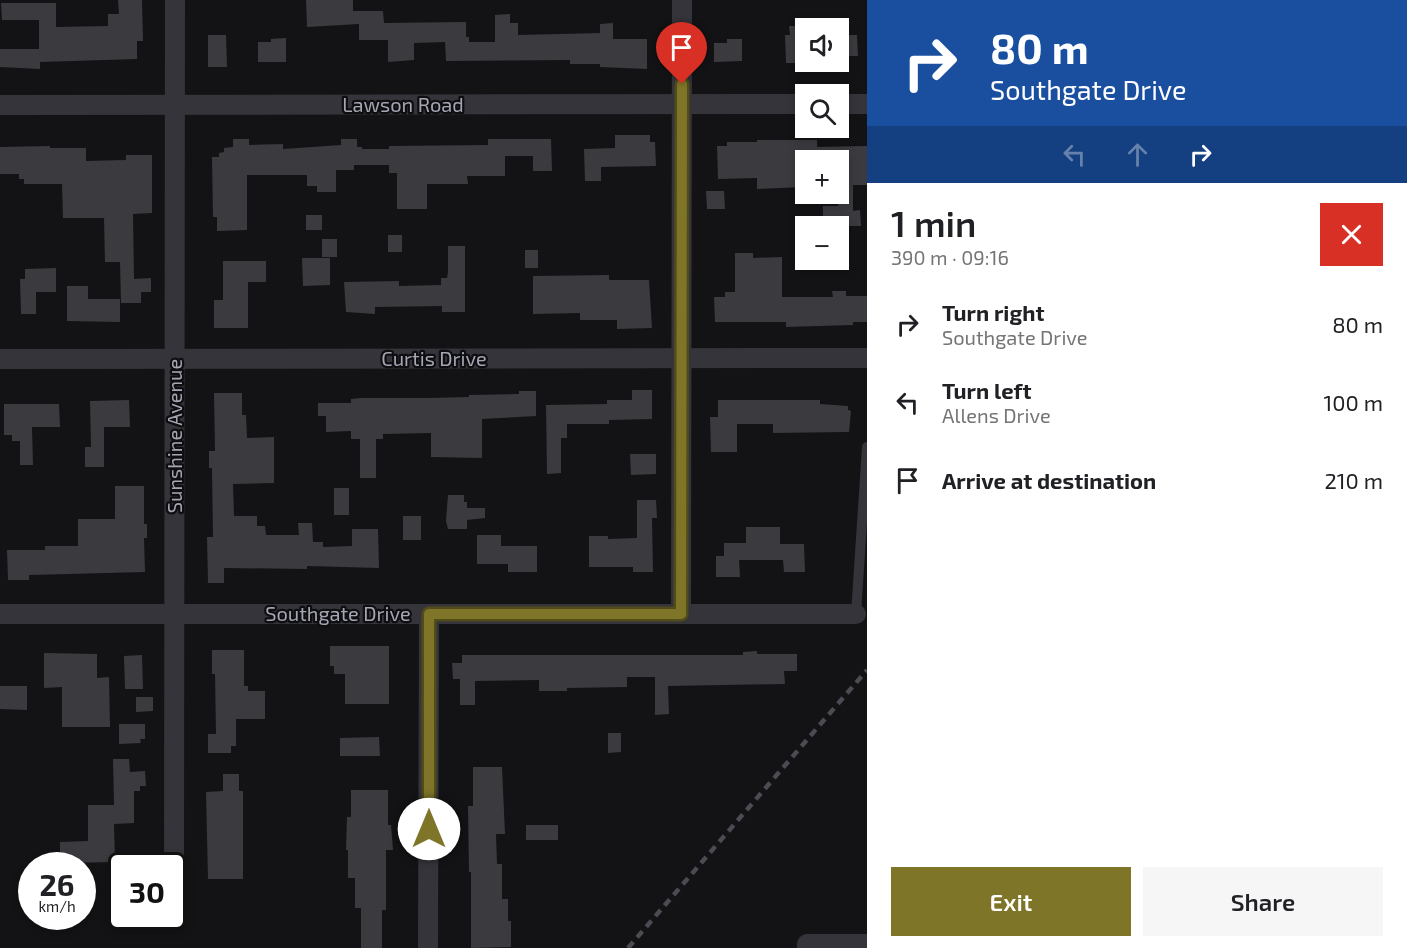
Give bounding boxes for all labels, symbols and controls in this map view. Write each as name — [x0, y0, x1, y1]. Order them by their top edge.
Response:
map controls — [795, 18, 849, 270]
button: sound — [795, 18, 849, 72]
pin — [656, 22, 707, 84]
text: 80 m — [990, 22, 1089, 72]
icon: right — [891, 24, 969, 102]
icon: arrive — [665, 31, 698, 64]
text: Southgate Drive — [990, 73, 1187, 105]
button: search — [795, 84, 849, 138]
street label: Lawson Road — [342, 92, 464, 116]
icon: left — [1058, 138, 1091, 171]
icon: ahead — [1121, 138, 1154, 171]
icon: right — [1184, 138, 1217, 171]
button: + — [795, 150, 849, 204]
text: 1 min — [891, 201, 976, 244]
button: close — [1320, 203, 1383, 266]
button: − — [795, 216, 849, 270]
text: 390 m · 09:16 — [891, 245, 1009, 269]
text: Turn right — [942, 299, 1044, 325]
icon: right — [891, 308, 924, 341]
text: 80 m — [1332, 311, 1383, 337]
text: Southgate Drive — [942, 325, 1088, 349]
street label: Curtis Drive — [381, 346, 487, 370]
street label: Sunshine Avenue — [162, 359, 186, 513]
text: Turn left — [942, 377, 1031, 403]
icon: left — [891, 386, 924, 419]
text: 100 m — [1324, 389, 1383, 415]
text: Allens Drive — [942, 403, 1051, 427]
icon: arrive — [891, 464, 924, 497]
text: Arrive at destination — [942, 467, 1156, 493]
text: 210 m — [1324, 467, 1383, 493]
street label: Southgate Drive — [265, 601, 411, 625]
position arrow — [397, 797, 461, 861]
speed limit sign: 30 — [108, 852, 186, 930]
text: 26 — [39, 866, 75, 902]
button: Exit — [891, 867, 1131, 936]
button: Share — [1143, 867, 1383, 936]
text: km/h — [38, 897, 76, 915]

